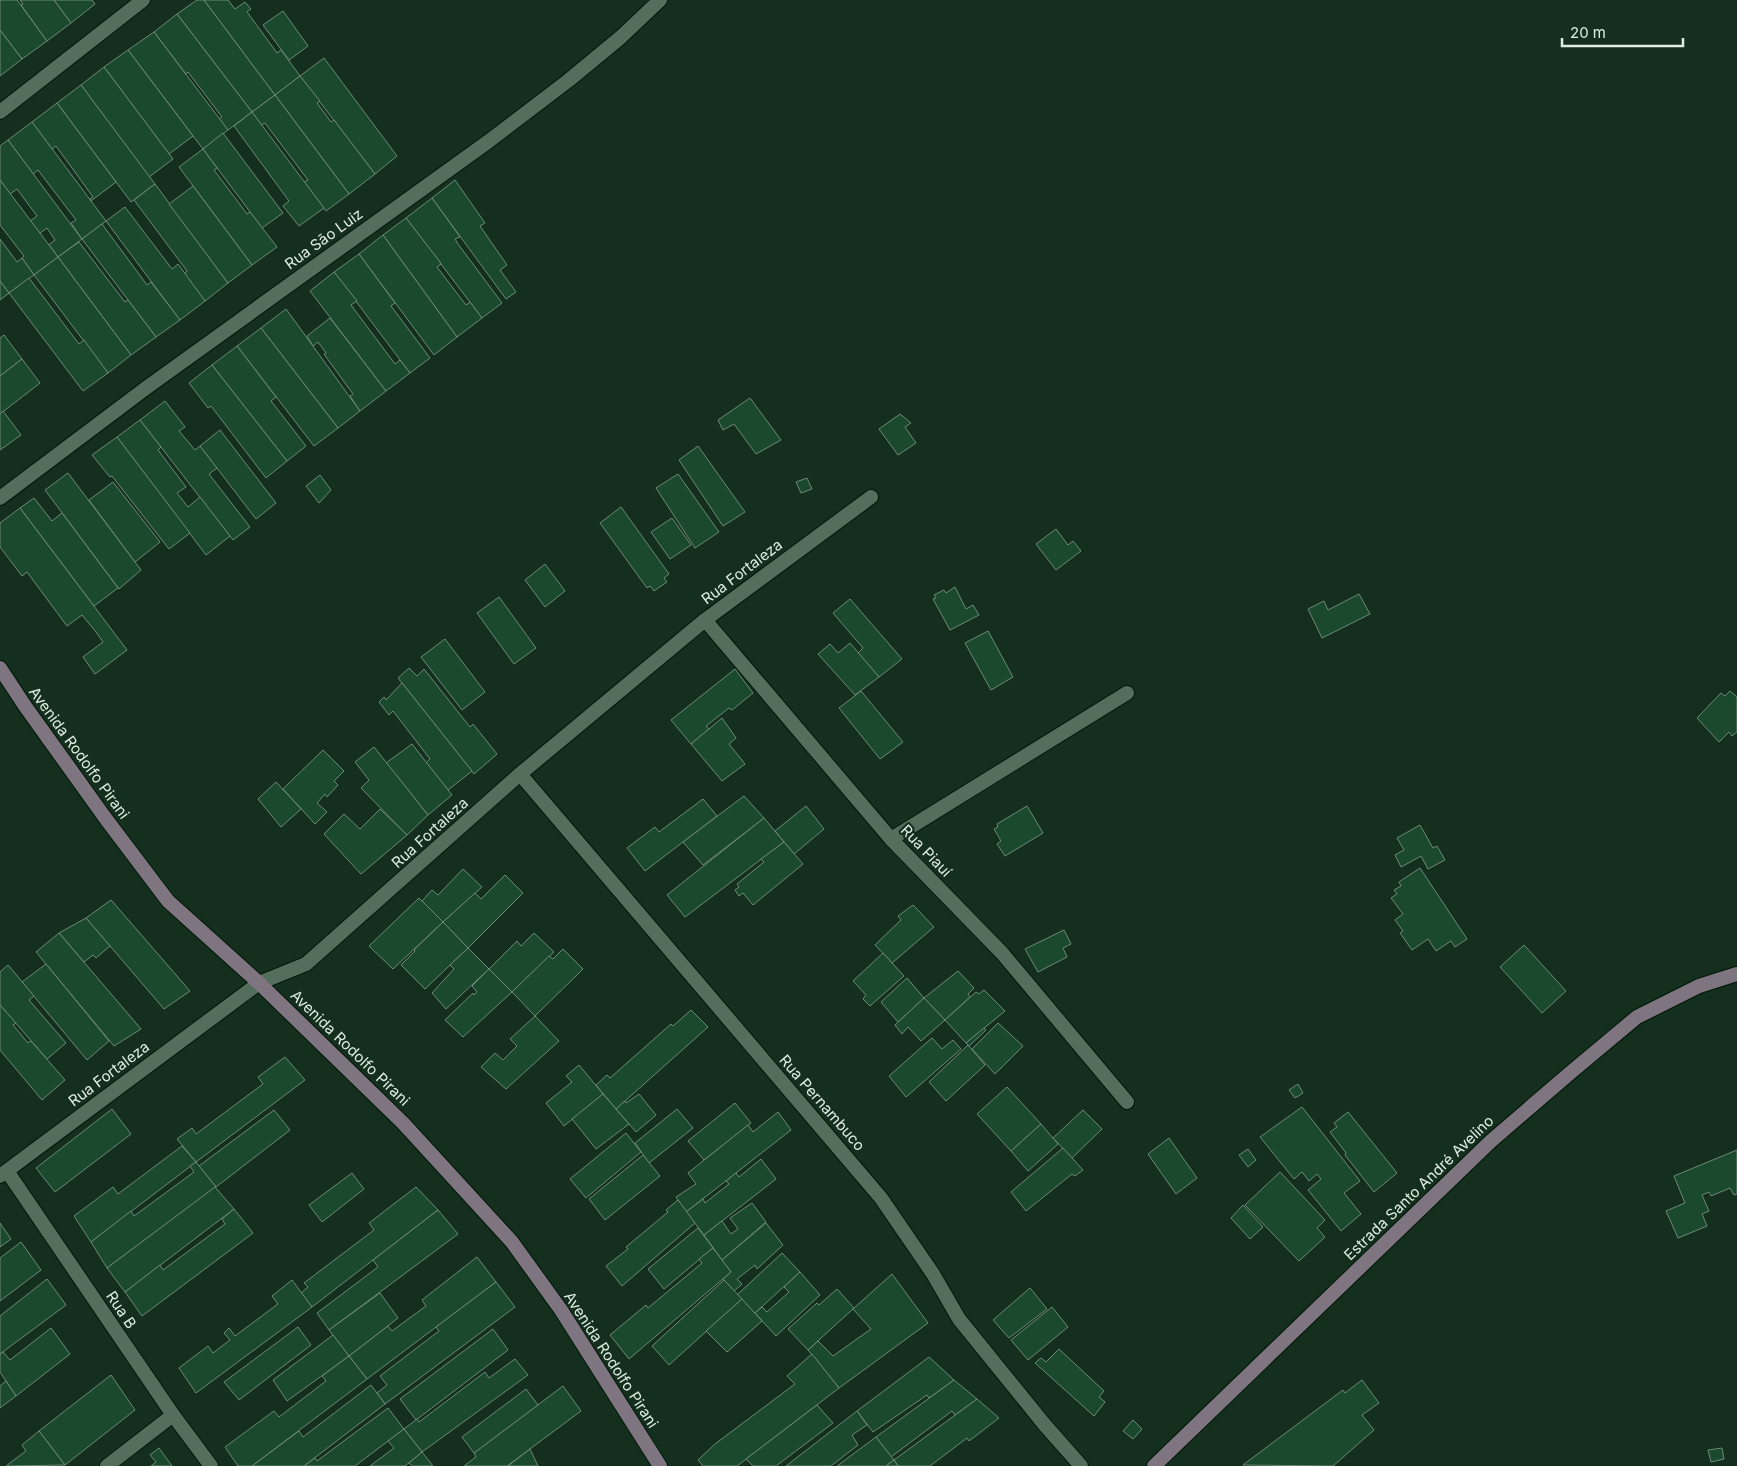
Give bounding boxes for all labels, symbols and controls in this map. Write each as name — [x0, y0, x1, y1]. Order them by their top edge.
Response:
scale bar — [1562, 15, 1683, 47]
text: 20 m — [1570, 23, 1606, 42]
street label: Rua São Luiz — [281, 204, 366, 273]
street label: Rua Fortaleza — [697, 535, 786, 608]
street label: Avenida Rodolfo Pirani — [25, 683, 134, 823]
street label: Rua Fortaleza — [387, 793, 472, 872]
street label: Rua Piauí — [897, 821, 956, 881]
street label: Avenida Rodolfo Pirani — [287, 986, 414, 1110]
street label: Rua Fortaleza — [64, 1037, 153, 1110]
street label: Rua Pernambuco — [775, 1051, 869, 1155]
street label: Estrada Santo André Avelino — [1340, 1111, 1497, 1264]
street label: Rua B — [102, 1287, 141, 1332]
street label: Avenida Rodolfo Pirani — [560, 1288, 663, 1432]

